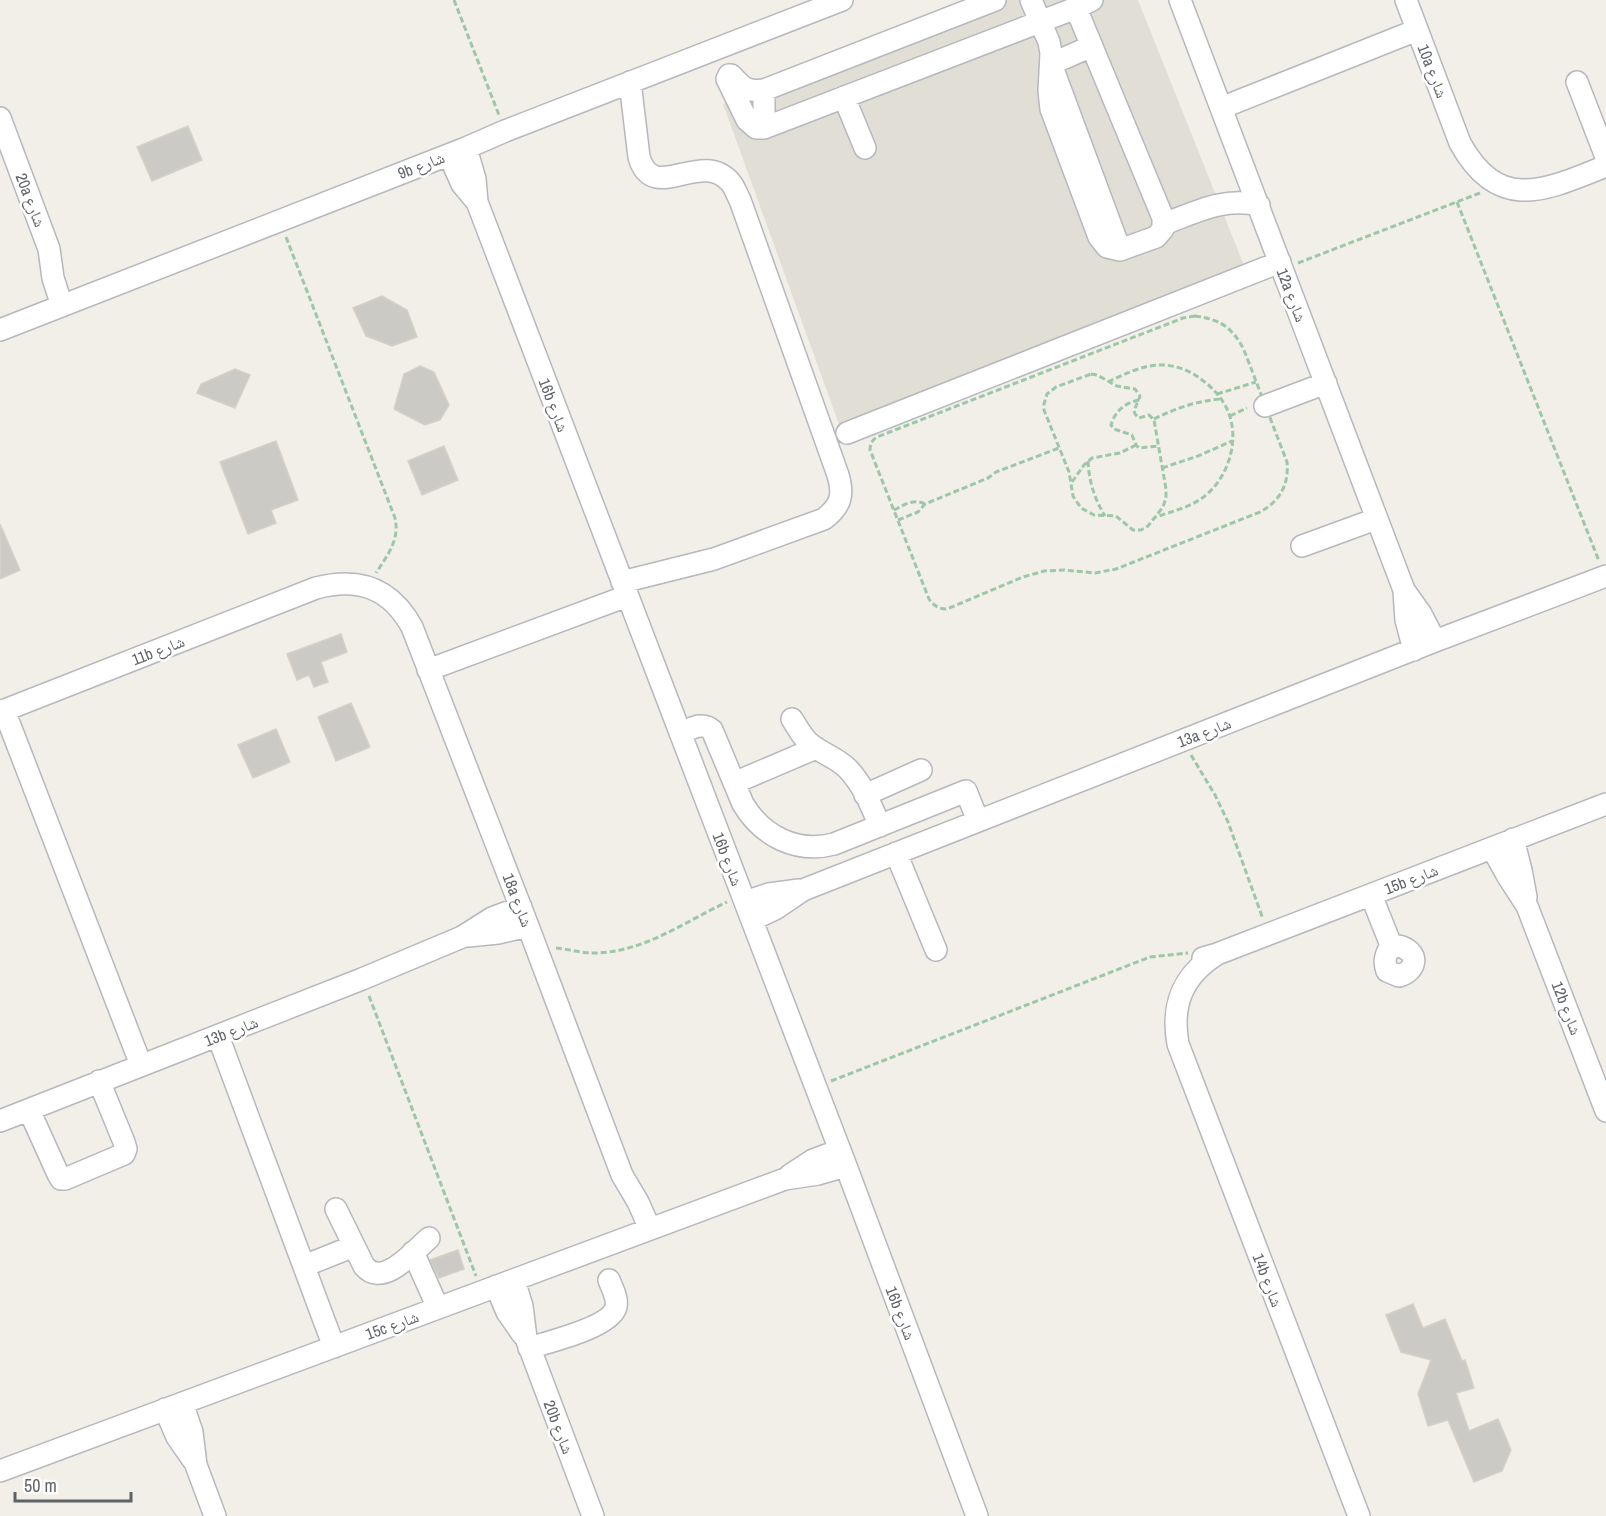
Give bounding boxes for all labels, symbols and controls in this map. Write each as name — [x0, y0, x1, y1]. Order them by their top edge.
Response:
street label: 10a شارع — [1413, 41, 1453, 101]
street label: 9b شارع — [394, 146, 448, 184]
street label: 20a شارع — [11, 170, 51, 230]
street label: 12a شارع — [1272, 265, 1312, 325]
street label: 16b شارع — [534, 375, 574, 435]
street label: 11b شارع — [128, 630, 188, 670]
street label: 13a شارع — [1174, 712, 1234, 752]
street label: 16b شارع — [708, 829, 748, 889]
street label: 15b شارع — [1381, 859, 1441, 899]
street label: 18a شارع — [498, 870, 538, 930]
street label: 12b شارع — [1547, 978, 1587, 1038]
street label: 13b شارع — [201, 1011, 261, 1051]
street label: 14b شارع — [1248, 1250, 1288, 1310]
street label: 16b شارع — [881, 1283, 921, 1343]
street label: 15c شارع — [362, 1305, 422, 1345]
street label: 20b شارع — [539, 1397, 579, 1457]
scale bar — [15, 1465, 130, 1503]
text: 50 m — [24, 1473, 57, 1498]

